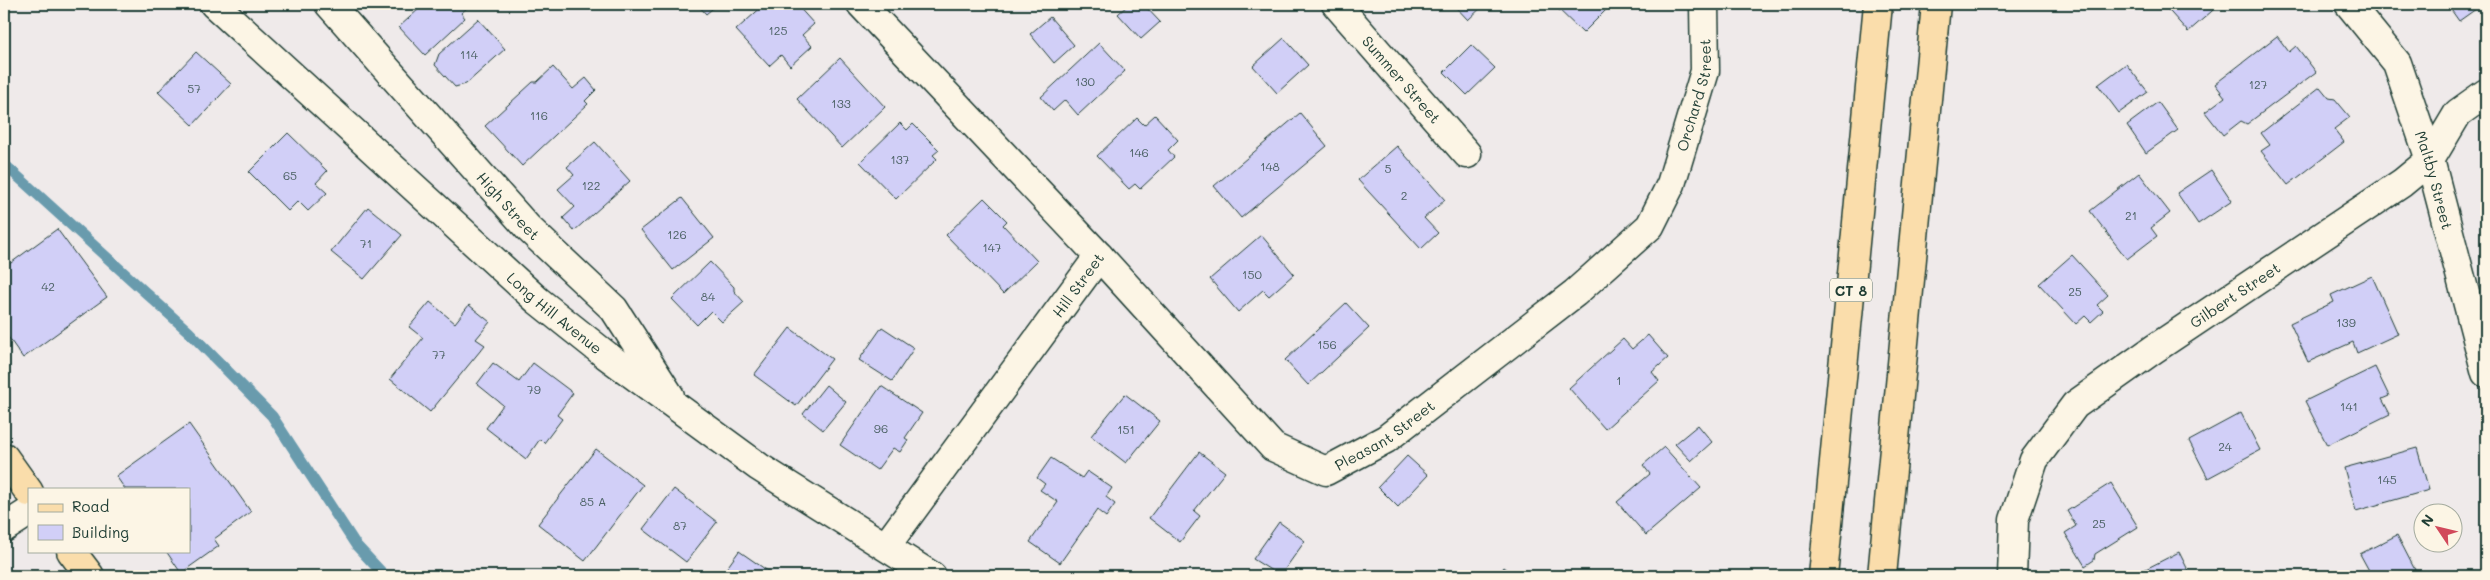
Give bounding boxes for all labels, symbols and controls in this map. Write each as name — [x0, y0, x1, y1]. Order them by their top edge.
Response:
house number: 125 — [768, 22, 788, 38]
street label: Summer Street — [1358, 31, 1446, 127]
street label: Orchard Street — [1671, 39, 1715, 154]
house number: 114 — [460, 46, 478, 62]
house number: 130 — [1075, 73, 1095, 89]
house number: 127 — [2249, 76, 2268, 92]
house number: 57 — [187, 80, 201, 96]
house number: 133 — [831, 95, 851, 111]
house number: 116 — [530, 107, 548, 123]
street label: Maltby Street — [2411, 128, 2458, 232]
house number: 146 — [1129, 144, 1149, 160]
house number: 137 — [890, 151, 910, 167]
house number: 148 — [1260, 158, 1280, 174]
house number: 5 — [1385, 160, 1392, 176]
house number: 65 — [283, 167, 297, 183]
street label: High Street — [473, 167, 544, 244]
house number: 122 — [582, 177, 600, 193]
house number: 2 — [1401, 187, 1407, 203]
house number: 21 — [2125, 207, 2137, 223]
house number: 126 — [667, 226, 687, 242]
house number: 71 — [360, 235, 372, 251]
house number: 147 — [982, 239, 1002, 255]
street label: Hill Street — [1047, 249, 1108, 321]
street label: Gilbert Street — [2186, 257, 2284, 332]
house number: 150 — [1242, 266, 1262, 282]
street label: Long Hill Avenue — [503, 267, 607, 358]
house number: 42 — [41, 278, 55, 294]
road number: CT 8 — [1830, 278, 1872, 302]
house number: 25 — [2068, 283, 2082, 299]
house number: 84 — [701, 288, 715, 304]
house number: 139 — [2336, 314, 2356, 330]
house number: 156 — [1317, 336, 1337, 352]
house number: 77 — [432, 346, 446, 362]
house number: 1 — [1616, 372, 1622, 388]
house number: 79 — [527, 381, 541, 397]
street label: Pleasant Street — [1331, 395, 1439, 475]
house number: 141 — [2340, 398, 2358, 414]
house number: 96 — [874, 420, 888, 436]
house number: 151 — [1117, 421, 1135, 437]
house number: 24 — [2218, 438, 2232, 454]
house number: 145 — [2377, 471, 2397, 487]
legend — [28, 488, 190, 552]
house number: 85 A — [580, 493, 606, 509]
text: Road — [72, 496, 109, 516]
north arrow — [2412, 502, 2462, 552]
text: N — [2416, 510, 2438, 530]
house number: 25 — [2092, 515, 2106, 531]
house number: 87 — [673, 517, 687, 533]
text: Building — [72, 522, 129, 542]

